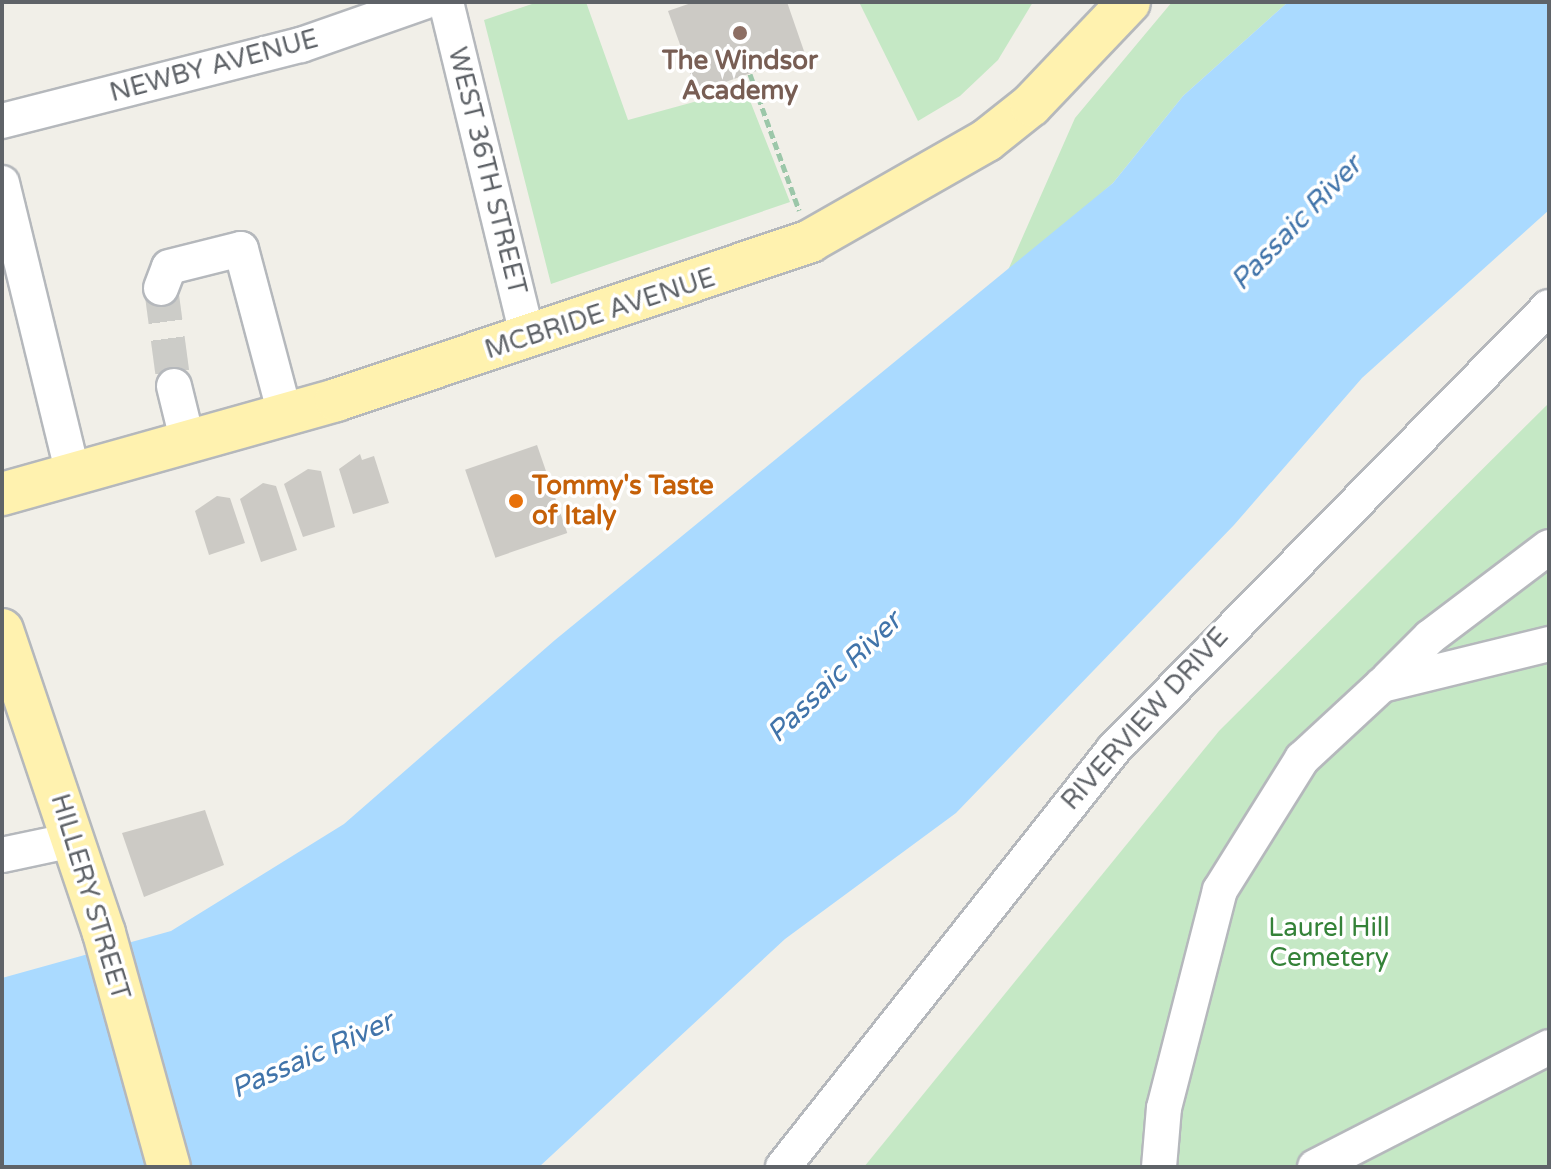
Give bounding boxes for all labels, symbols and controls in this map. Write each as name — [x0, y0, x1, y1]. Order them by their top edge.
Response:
street label: NEWBY AVENUE — [106, 23, 322, 109]
marker: The Windsor Academy — [731, 24, 749, 42]
street label: WEST 36TH STREET — [441, 44, 533, 298]
place label: The Windsor Academy — [662, 45, 818, 106]
water label: Passaic River — [1224, 149, 1368, 297]
street label: MCBRIDE AVENUE — [481, 262, 719, 366]
place label: Tommy's Taste of Italy — [532, 470, 714, 532]
marker: Tommy's Taste of Italy — [507, 492, 525, 510]
water label: Passaic River — [760, 605, 908, 749]
street label: RIVERVIEW DRIVE — [1055, 622, 1235, 816]
street label: HILLERY STREET — [44, 790, 136, 1004]
park label: Laurel Hill Cemetery — [1268, 912, 1390, 974]
water label: Passaic River — [226, 1004, 398, 1106]

